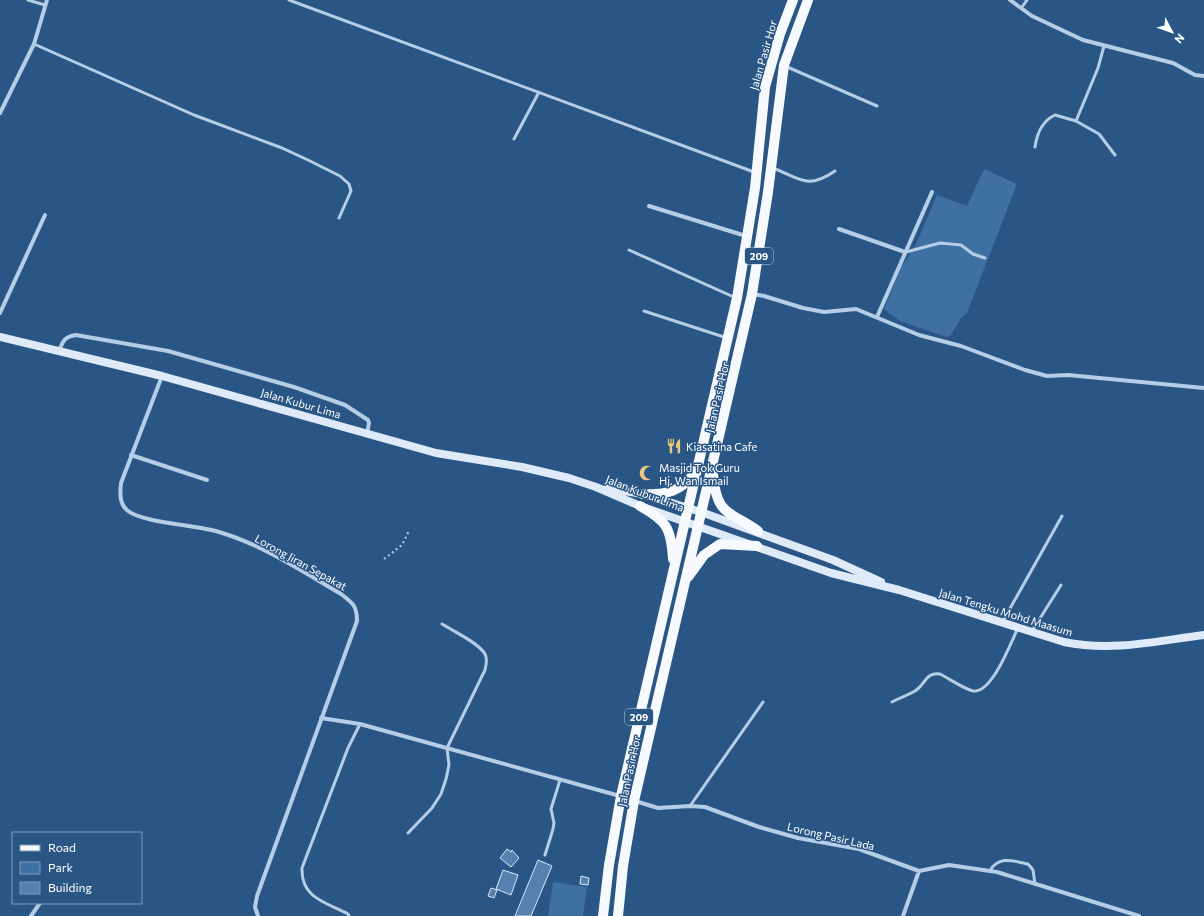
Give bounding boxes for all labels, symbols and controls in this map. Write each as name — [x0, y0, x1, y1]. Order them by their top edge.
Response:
north arrow — [1152, 12, 1192, 52]
street label: Jalan Pasir Hor — [747, 18, 780, 92]
text: N — [1172, 32, 1188, 46]
road number: 209 — [745, 248, 773, 264]
street label: Jalan Pasir Hor — [703, 360, 733, 434]
street label: Jalan Kubur Lima — [259, 385, 343, 422]
restaurant icon: Kiasatina Cafe — [665, 437, 683, 455]
place label: Kiasatina Cafe — [686, 440, 758, 453]
place label: Masjid Tok Guru Hj. Wan Ismail — [659, 461, 740, 487]
mosque icon: Masjid Tok Guru Hj. Wan Ismail — [638, 464, 656, 482]
street label: Jalan Kubur Lima — [604, 472, 686, 515]
street label: Lorong Jiran Sepakat — [252, 531, 350, 594]
street label: Jalan Tengku Mohd Maasum — [937, 585, 1074, 639]
road number: 209 — [625, 709, 653, 725]
street label: Jalan Pasir Hor — [615, 734, 644, 808]
street label: Lorong Pasir Lada — [786, 820, 876, 852]
legend — [12, 832, 142, 904]
text: Road — [48, 840, 76, 854]
text: Park — [48, 860, 74, 874]
text: Building — [48, 880, 92, 894]

